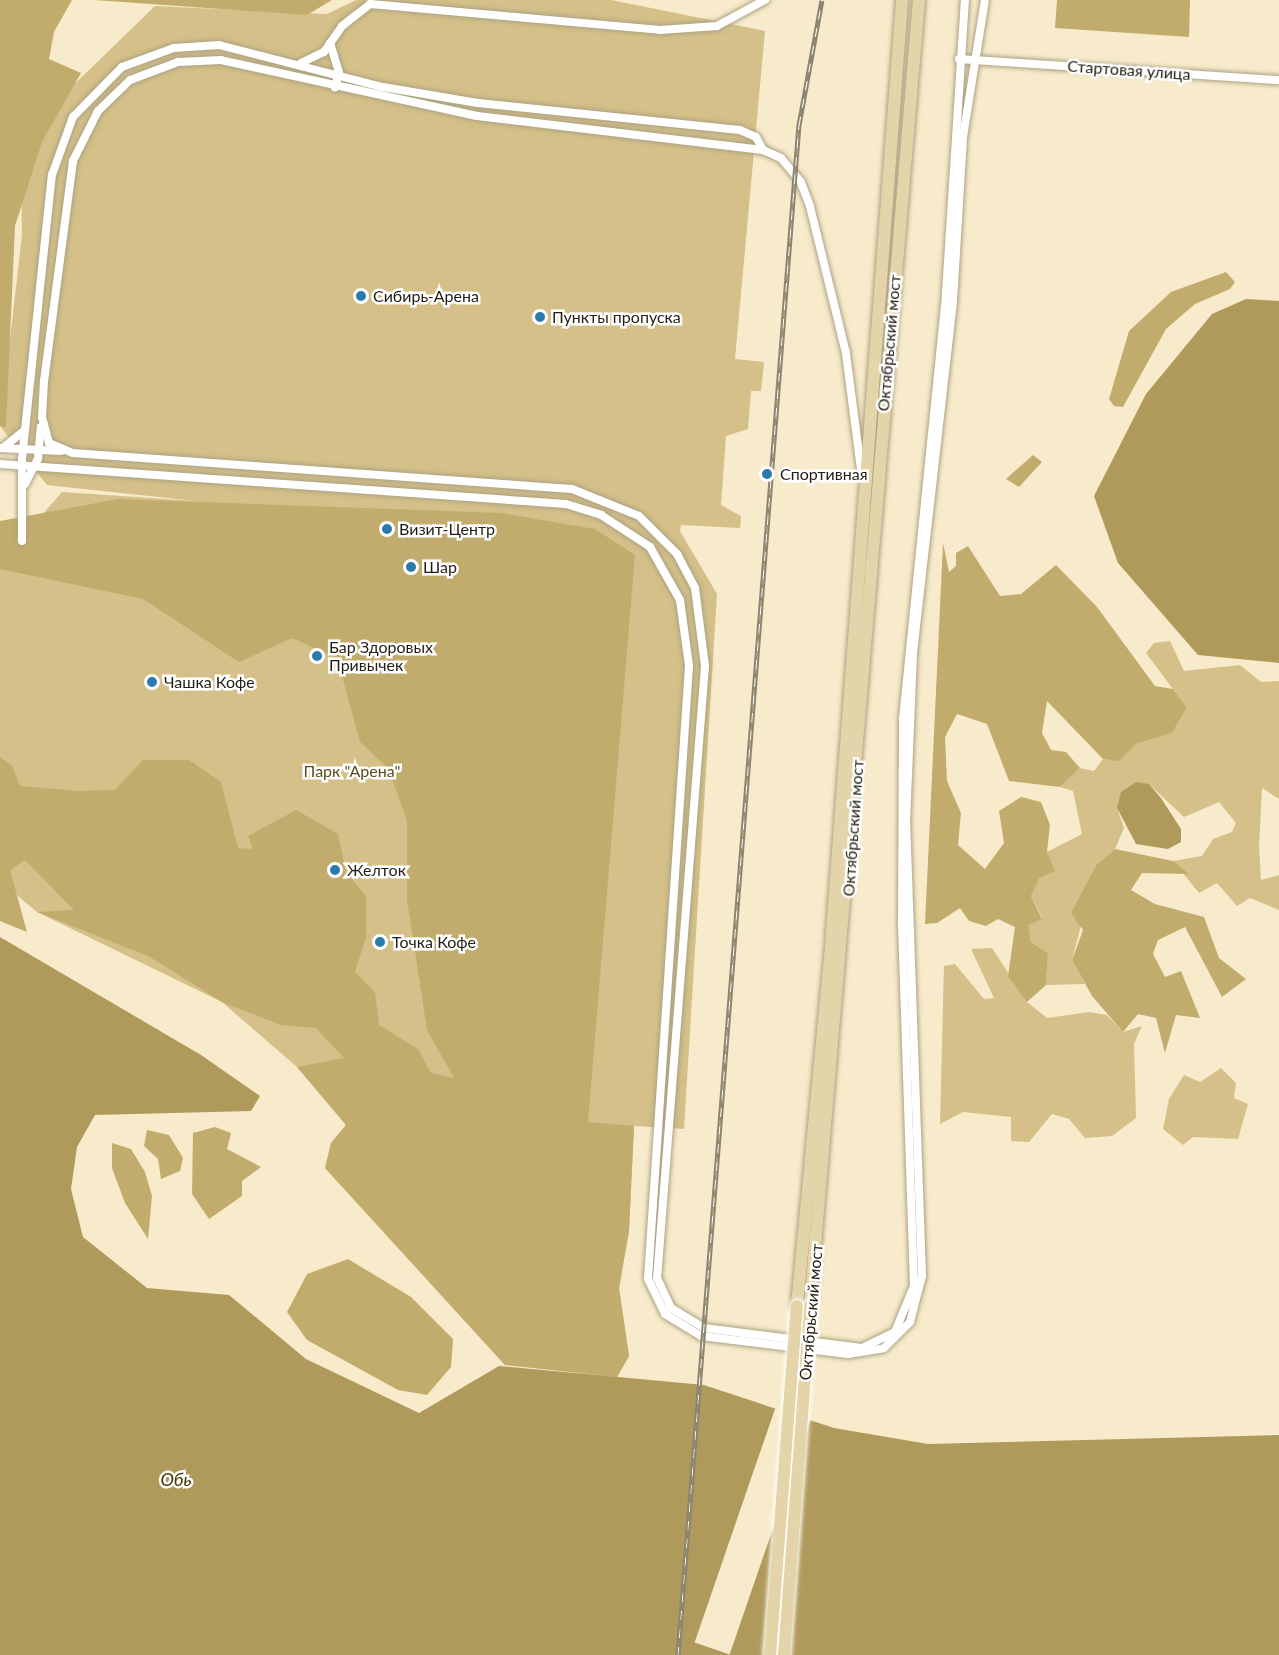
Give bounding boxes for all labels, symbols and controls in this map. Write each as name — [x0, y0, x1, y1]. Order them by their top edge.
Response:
street label: Стартовая улица — [1067, 56, 1191, 84]
street label: Октябрьский мост — [873, 274, 905, 412]
place label: Сибирь-Арена — [373, 286, 479, 306]
marker: Сибирь-Арена — [354, 289, 368, 303]
place label: Пункты пропуска — [552, 307, 681, 327]
marker: Пункты пропуска — [533, 310, 547, 324]
place label: Спортивная — [780, 464, 868, 484]
marker: Спортивная — [758, 465, 776, 483]
place label: Визит-Центр — [399, 519, 495, 539]
marker: Визит-Центр — [380, 522, 394, 536]
place label: Шар — [423, 557, 457, 577]
marker: Шар — [404, 560, 418, 574]
place label: Бар Здоровых Привычек — [329, 637, 433, 675]
marker: Бар Здоровых Привычек — [310, 649, 324, 663]
place label: Чашка Кофе — [164, 672, 255, 692]
marker: Чашка Кофе — [145, 675, 159, 689]
street label: Октябрьский мост — [839, 759, 867, 897]
park label: Парк "Арена" — [304, 761, 400, 781]
place label: Желток — [347, 860, 406, 880]
marker: Желток — [328, 863, 342, 877]
place label: Точка Кофе — [392, 932, 476, 952]
marker: Точка Кофе — [373, 935, 387, 949]
street label: Октябрьский мост — [795, 1243, 827, 1381]
water label: Обь — [160, 1468, 192, 1490]

